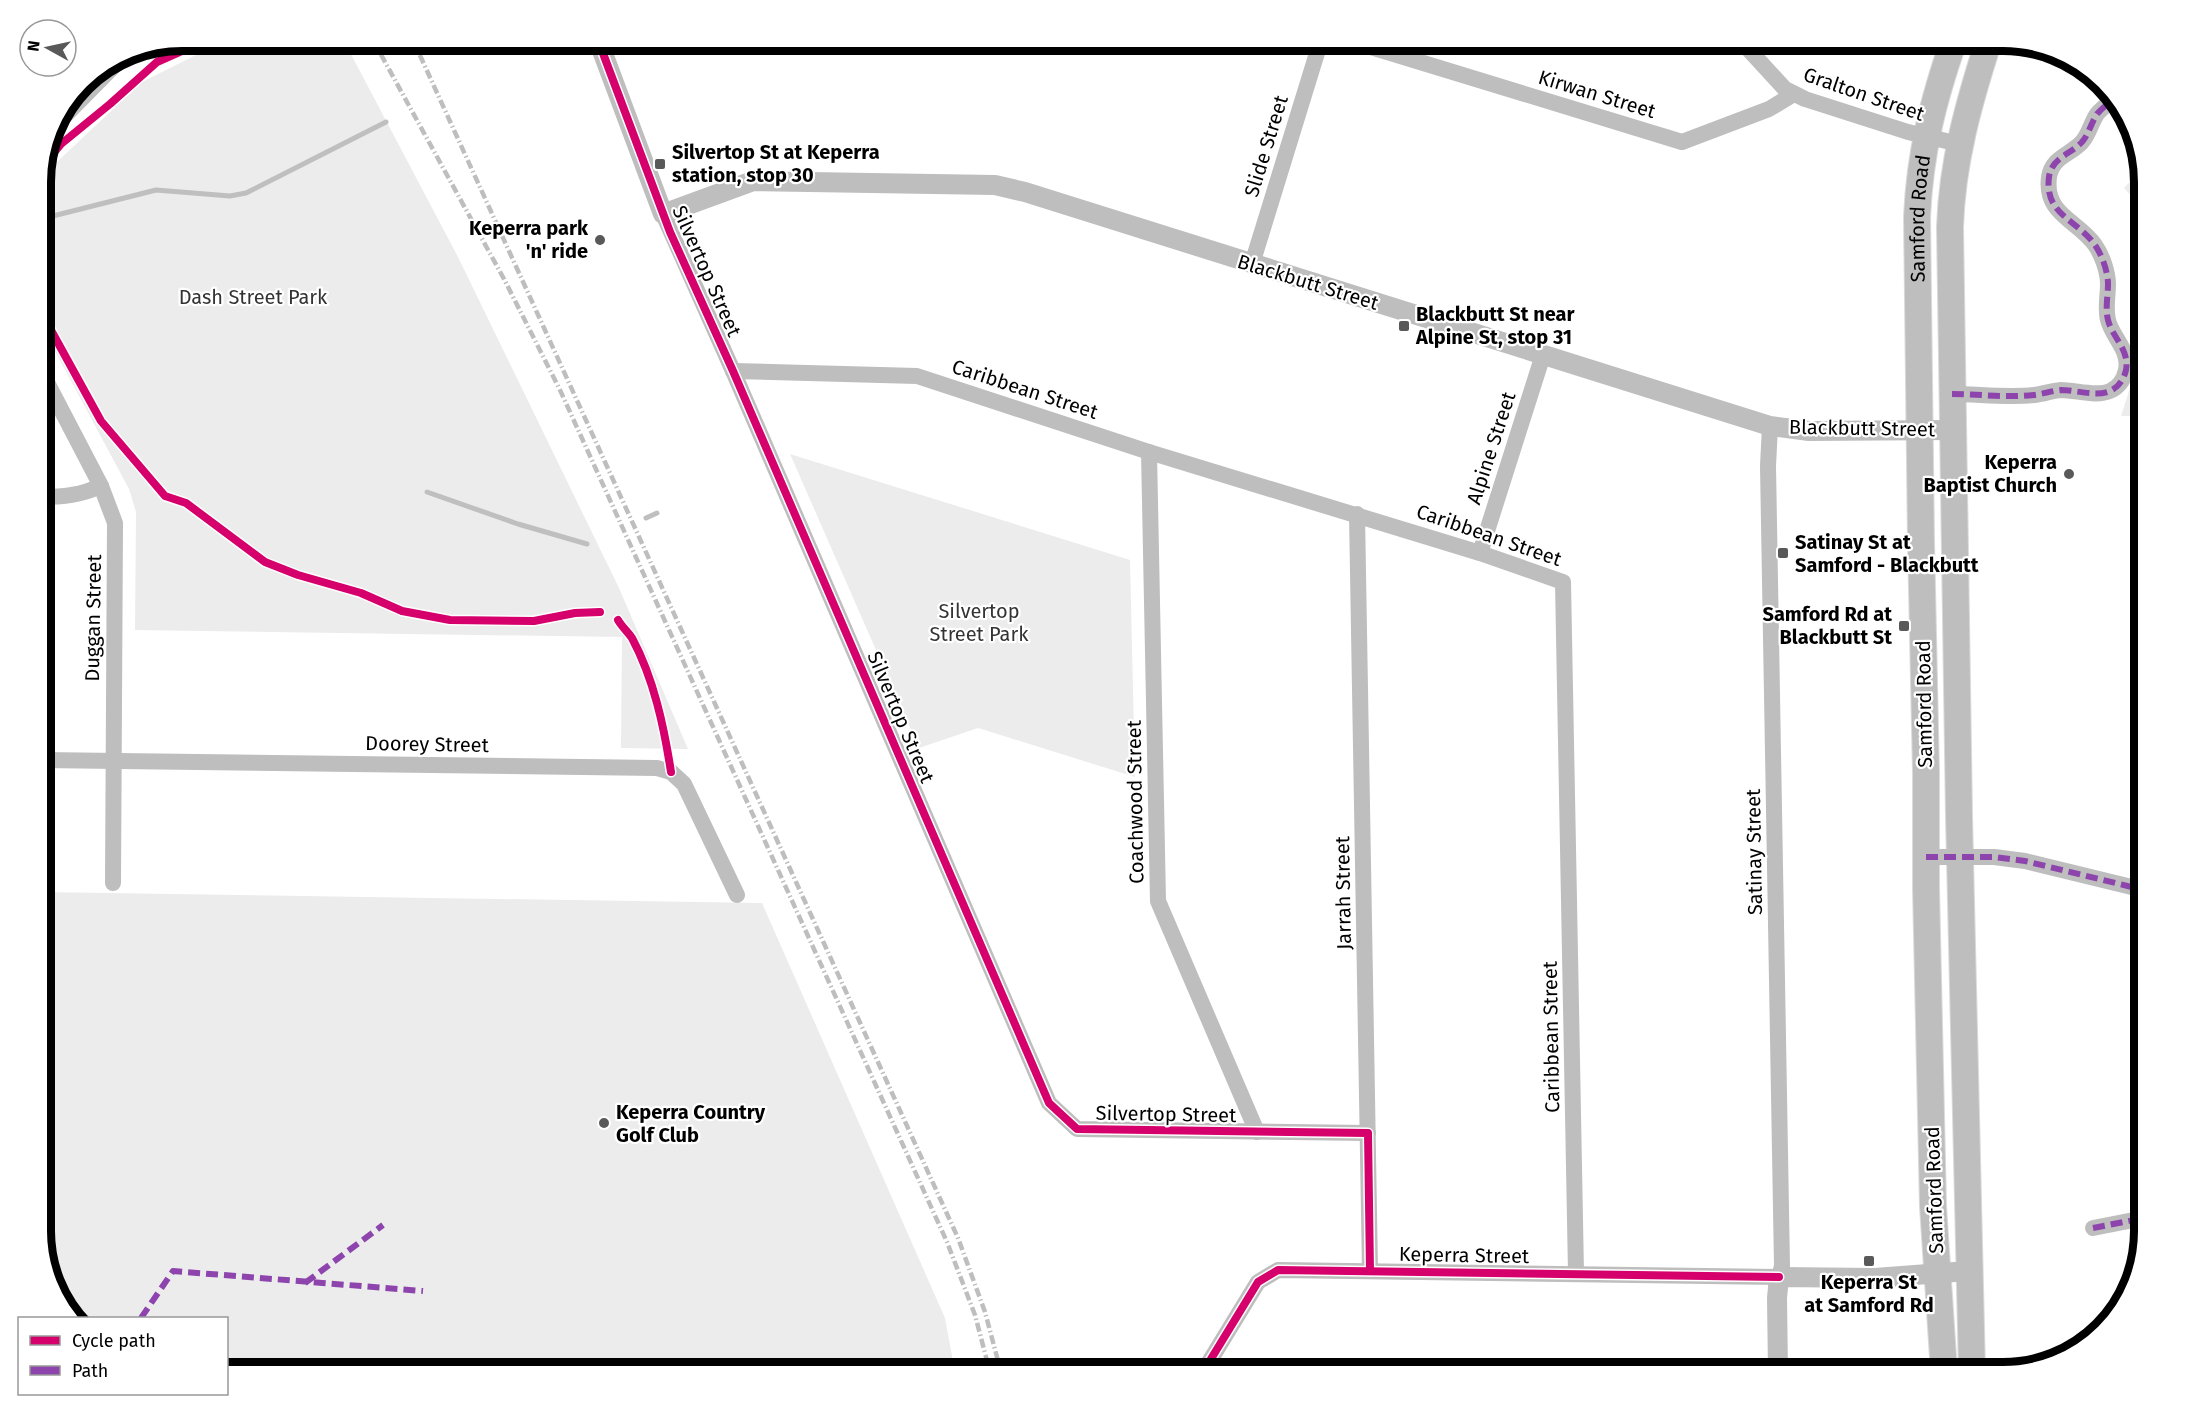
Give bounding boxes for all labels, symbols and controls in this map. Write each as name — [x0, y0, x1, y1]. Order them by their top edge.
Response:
north arrow — [18, 18, 78, 78]
text: N — [23, 39, 44, 53]
street label: Gralton Street — [1800, 62, 1928, 126]
street label: Kirwan Street — [1535, 65, 1659, 123]
street label: Slide Street — [1239, 92, 1293, 200]
place label: Silvertop St at Keperra station, stop 30 — [672, 140, 880, 187]
street label: Samford Road — [1905, 153, 1935, 283]
marker: Silvertop St at Keperra station, stop 30 — [653, 157, 667, 171]
street label: Silvertop Street — [667, 202, 747, 341]
place label: Keperra park 'n' ride — [469, 216, 589, 263]
marker: Keperra park 'n' ride — [593, 233, 607, 247]
street label: Blackbutt Street — [1235, 249, 1382, 315]
park label: Dash Street Park — [179, 285, 328, 309]
place label: Blackbutt St near Alpine St, stop 31 — [1415, 302, 1576, 349]
marker: Blackbutt St near Alpine St, stop 31 — [1397, 319, 1411, 333]
street label: Caribbean Street — [949, 354, 1102, 424]
street label: Alpine Street — [1462, 388, 1521, 507]
street label: Blackbutt Street — [1789, 415, 1936, 441]
place label: Keperra Baptist Church — [1923, 450, 2057, 497]
marker: Keperra Baptist Church — [2062, 467, 2076, 481]
street label: Caribbean Street — [1413, 499, 1565, 571]
place label: Satinay St at Samford - Blackbutt — [1795, 530, 1979, 577]
marker: Satinay St at Samford - Blackbutt — [1776, 546, 1790, 560]
street label: Duggan Street — [80, 553, 106, 682]
park label: Silvertop Street Park — [930, 599, 1029, 646]
place label: Samford Rd at Blackbutt St — [1762, 602, 1892, 649]
marker: Samford Rd at Blackbutt St — [1897, 619, 1911, 633]
street label: Samford Road — [1911, 640, 1937, 768]
street label: Silvertop Street — [862, 648, 940, 787]
street label: Coachwood Street — [1122, 719, 1148, 884]
street label: Doorey Street — [365, 731, 490, 757]
street label: Satinay Street — [1741, 788, 1767, 915]
street label: Jarrah Street — [1330, 835, 1356, 950]
street label: Caribbean Street — [1538, 960, 1564, 1113]
place label: Keperra Country Golf Club — [616, 1100, 766, 1147]
street label: Silvertop Street — [1095, 1101, 1237, 1127]
marker: Keperra Country Golf Club — [597, 1116, 611, 1130]
street label: Samford Road — [1920, 1126, 1948, 1254]
street label: Keperra Street — [1399, 1242, 1530, 1268]
marker: Keperra St at Samford Rd — [1862, 1254, 1876, 1268]
place label: Keperra St at Samford Rd — [1804, 1270, 1934, 1317]
legend — [18, 1317, 228, 1395]
text: Cycle path — [72, 1330, 156, 1352]
text: Path — [72, 1360, 108, 1382]

